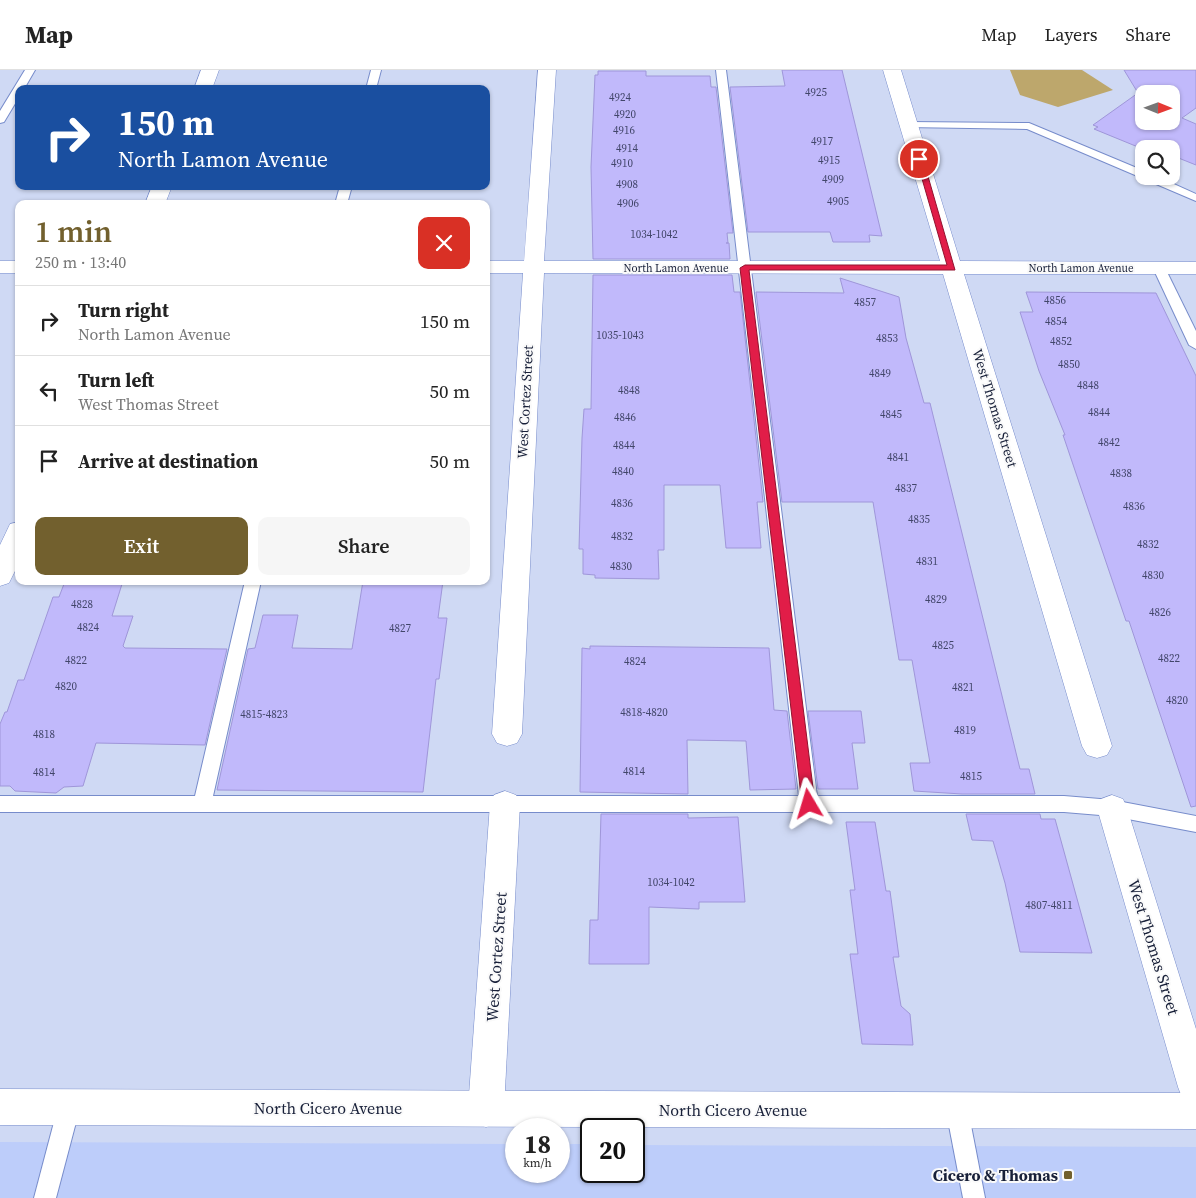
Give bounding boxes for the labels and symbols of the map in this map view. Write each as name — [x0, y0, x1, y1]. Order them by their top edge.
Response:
house number: 4925 — [805, 85, 827, 100]
north arrow — [1135, 85, 1180, 130]
house number: 4924 — [609, 90, 631, 105]
house number: 4920 — [614, 107, 636, 122]
house number: 4916 — [613, 123, 635, 138]
house number: 4917 — [811, 134, 833, 149]
pin — [898, 138, 940, 180]
house number: 4914 — [616, 141, 638, 156]
house number: 4915 — [818, 153, 840, 168]
house number: 4910 — [611, 156, 633, 171]
house number: 4909 — [822, 172, 844, 187]
house number: 4908 — [616, 177, 638, 192]
house number: 4905 — [827, 194, 849, 209]
house number: 4906 — [617, 196, 639, 211]
house number: 1034-1042 — [630, 227, 678, 242]
street label: North Lamon Avenue — [624, 261, 729, 276]
street label: North Lamon Avenue — [1029, 261, 1134, 276]
house number: 4856 — [1044, 293, 1066, 308]
house number: 4857 — [854, 295, 876, 310]
house number: 4854 — [1045, 314, 1067, 329]
house number: 1035-1043 — [596, 328, 644, 343]
house number: 4853 — [876, 331, 898, 346]
house number: 4852 — [1050, 334, 1072, 349]
street label: West Cortez Street — [512, 344, 538, 459]
street label: West Thomas Street — [967, 346, 1023, 470]
house number: 4850 — [1058, 357, 1080, 372]
house number: 4849 — [869, 366, 891, 381]
house number: 4848 — [1077, 378, 1099, 393]
house number: 4848 — [618, 383, 640, 398]
house number: 4844 — [1088, 405, 1110, 420]
house number: 4845 — [880, 407, 902, 422]
house number: 4846 — [614, 410, 636, 425]
house number: 4842 — [1098, 435, 1120, 450]
house number: 4844 — [613, 438, 635, 453]
house number: 4841 — [887, 450, 909, 465]
house number: 4840 — [612, 464, 634, 479]
house number: 4838 — [1110, 466, 1132, 481]
house number: 4837 — [895, 481, 917, 496]
house number: 4836 — [611, 496, 633, 511]
house number: 4836 — [1123, 499, 1145, 514]
house number: 4835 — [908, 512, 930, 527]
house number: 4832 — [611, 529, 633, 544]
house number: 4832 — [1137, 537, 1159, 552]
house number: 4831 — [916, 554, 938, 569]
house number: 4830 — [610, 559, 632, 574]
house number: 4830 — [1142, 568, 1164, 583]
house number: 4829 — [925, 592, 947, 607]
house number: 4828 — [71, 597, 93, 612]
house number: 4826 — [1149, 605, 1171, 620]
house number: 4824 — [77, 620, 99, 635]
house number: 4827 — [389, 621, 411, 636]
house number: 4825 — [932, 638, 954, 653]
house number: 4822 — [1158, 651, 1180, 666]
house number: 4822 — [65, 653, 87, 668]
house number: 4824 — [624, 654, 646, 669]
house number: 4820 — [55, 679, 77, 694]
house number: 4821 — [952, 680, 974, 695]
house number: 4820 — [1166, 693, 1188, 708]
house number: 4818-4820 — [620, 705, 668, 720]
house number: 4815-4823 — [240, 707, 288, 722]
house number: 4819 — [954, 723, 976, 738]
house number: 4818 — [33, 727, 55, 742]
house number: 4814 — [623, 764, 645, 779]
house number: 4814 — [33, 765, 55, 780]
house number: 4815 — [960, 769, 982, 784]
position arrow — [782, 777, 834, 829]
house number: 1034-1042 — [647, 875, 695, 890]
street label: West Thomas Street — [1123, 877, 1185, 1018]
street label: West Cortez Street — [480, 891, 512, 1023]
house number: 4807-4811 — [1025, 898, 1073, 913]
street label: North Cicero Avenue — [254, 1097, 402, 1119]
street label: North Cicero Avenue — [659, 1099, 807, 1121]
speed limit sign: 20 — [580, 1118, 645, 1183]
place label: Cicero & Thomas — [933, 1164, 1058, 1186]
marker: Cicero & Thomas — [1062, 1169, 1074, 1181]

